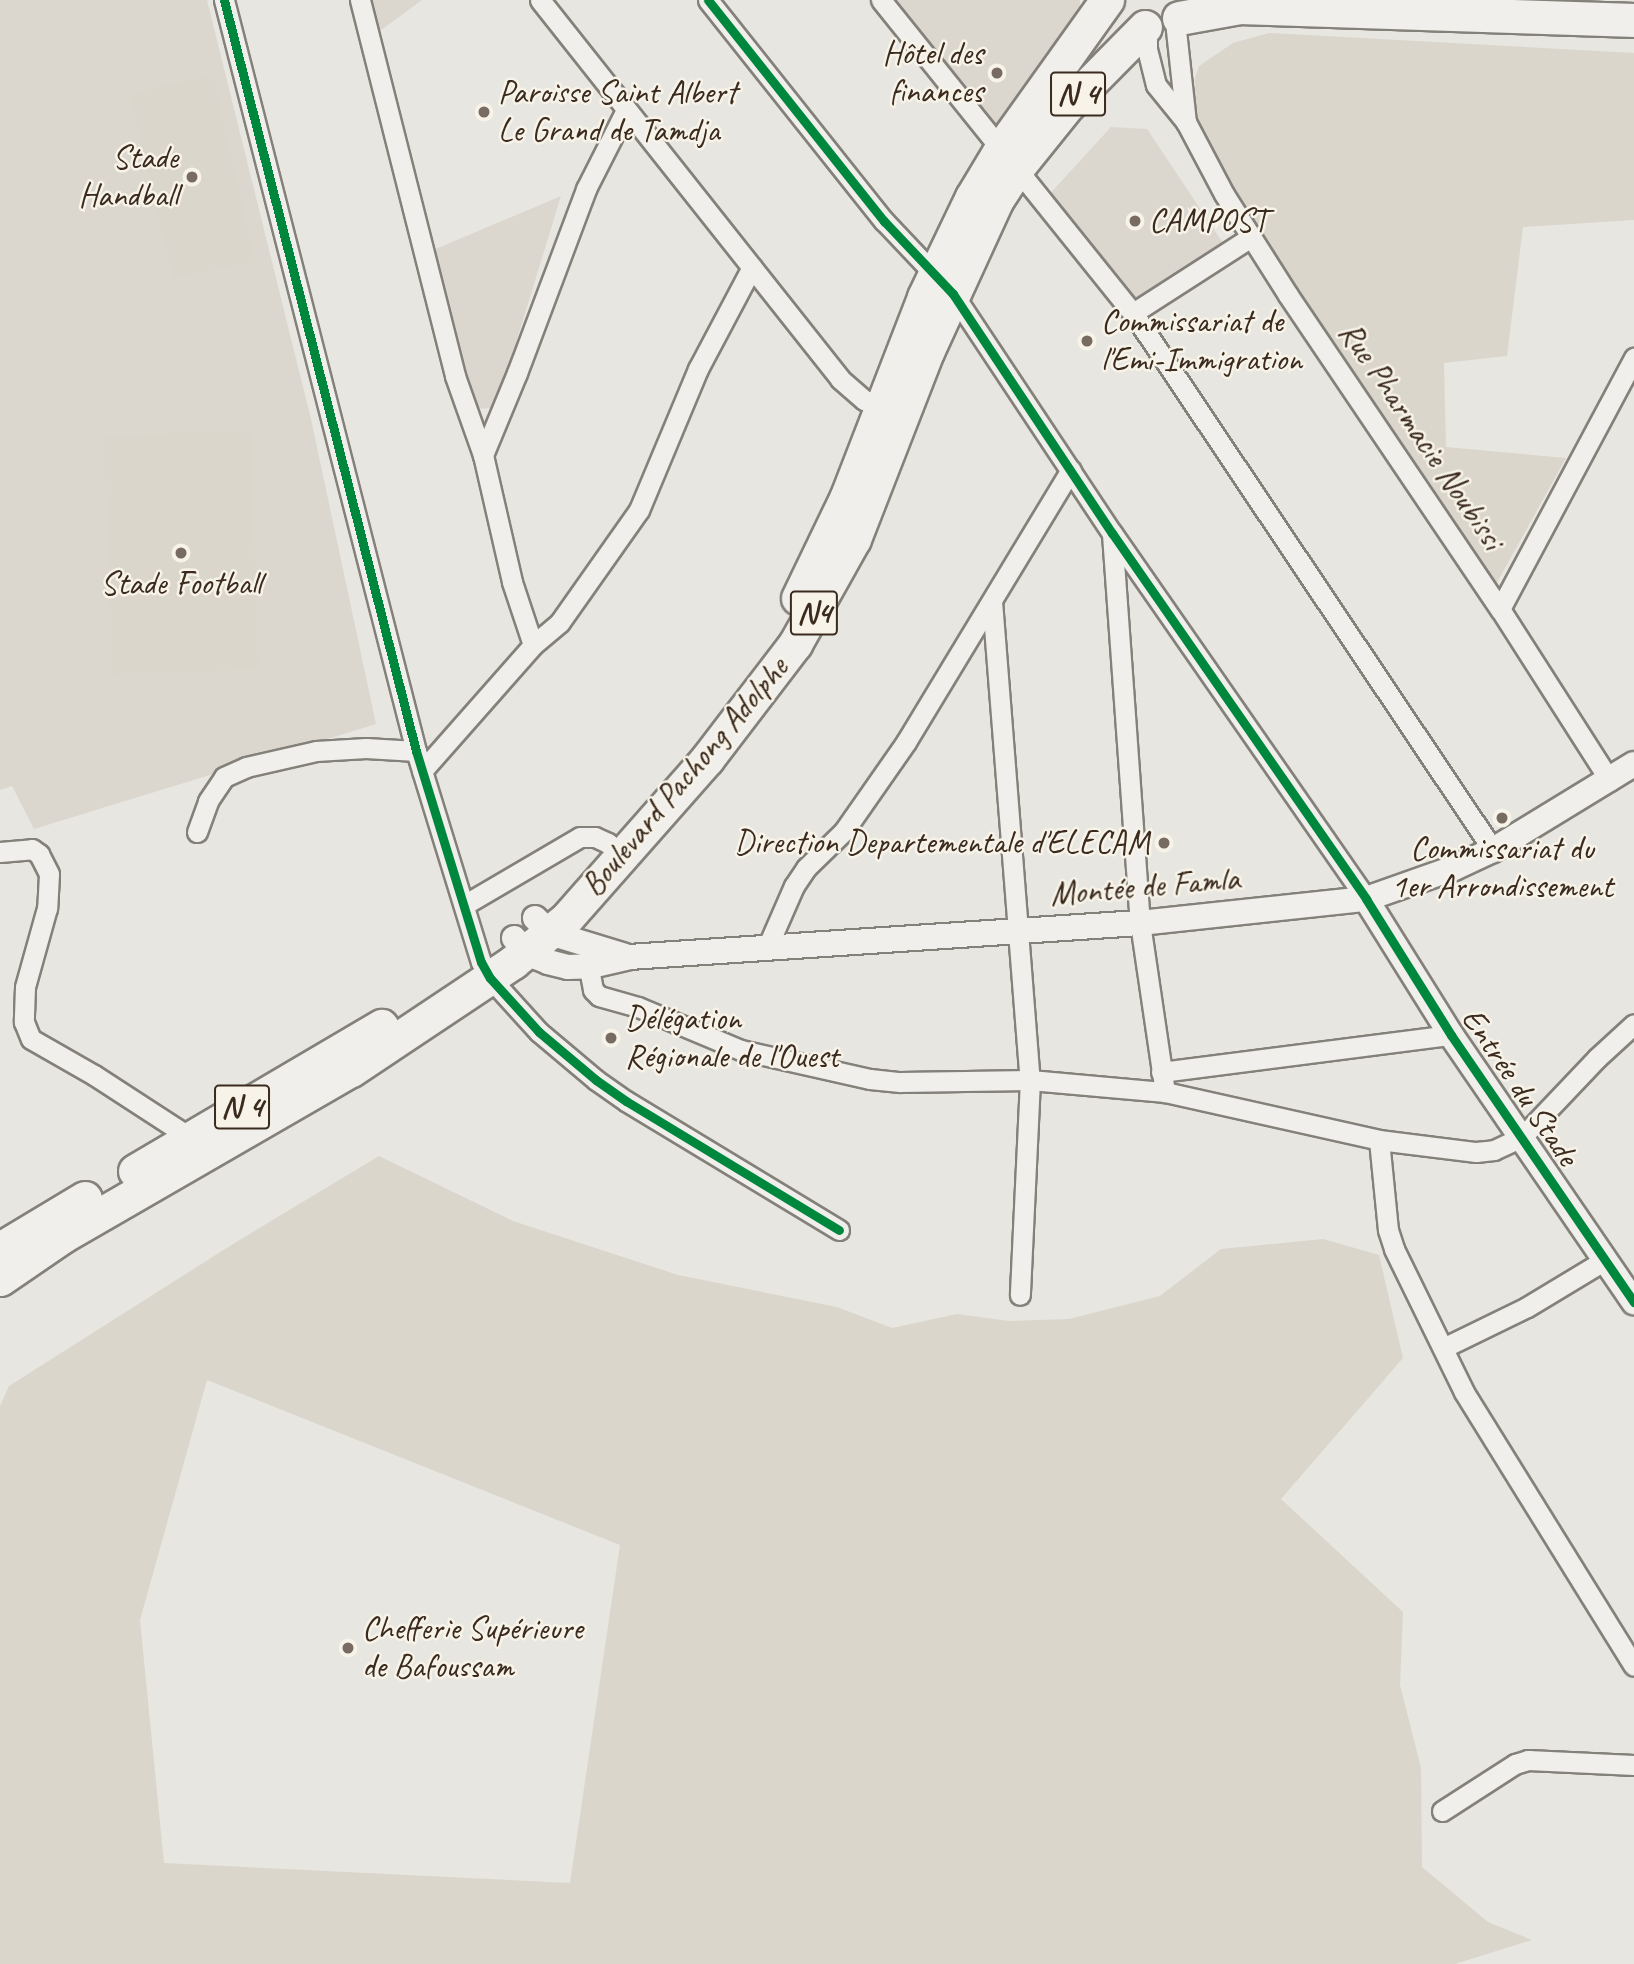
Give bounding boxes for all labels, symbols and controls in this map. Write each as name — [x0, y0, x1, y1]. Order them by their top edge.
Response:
place label: Hôtel des finances — [883, 34, 983, 112]
marker: Hôtel des finances — [989, 65, 1005, 81]
road number: N 4 — [1050, 66, 1106, 122]
place label: Paroisse Saint Albert Le Grand de Tamdja — [498, 73, 737, 151]
marker: Paroisse Saint Albert Le Grand de Tamdja — [476, 104, 492, 120]
place label: Stade Handball — [78, 138, 178, 216]
marker: Stade Handball — [184, 169, 200, 185]
place label: CAMPOST — [1149, 201, 1267, 241]
marker: CAMPOST — [1127, 213, 1143, 229]
place label: Commissariat de l'Emi-Immigration — [1101, 302, 1302, 380]
street label: Rue Pharmacie Noubissi — [1330, 315, 1512, 557]
marker: Commissariat de l'Emi-Immigration — [1079, 333, 1095, 349]
marker: Stade Football — [173, 545, 189, 561]
place label: Stade Football — [100, 564, 262, 604]
road number: N4 — [790, 584, 838, 642]
street label: Boulevard Pachong Adolphe — [573, 649, 797, 905]
marker: Commissariat du 1er Arrondissement — [1494, 810, 1510, 826]
place label: Direction Departementale d'ELECAM — [736, 823, 1150, 863]
place label: Commissariat du 1er Arrondissement — [1392, 829, 1612, 907]
marker: Direction Departementale d'ELECAM — [1156, 835, 1172, 851]
street label: Montée de Famla — [1050, 859, 1240, 915]
place label: Délégation Régionale de l'Ouest — [625, 999, 839, 1077]
street label: Entrée du Stade — [1452, 1000, 1588, 1174]
marker: Délégation Régionale de l'Ouest — [603, 1030, 619, 1046]
road number: N 4 — [214, 1078, 270, 1136]
place label: Chefferie Supérieure de Bafoussam — [362, 1609, 582, 1687]
marker: Chefferie Supérieure de Bafoussam — [340, 1640, 356, 1656]

